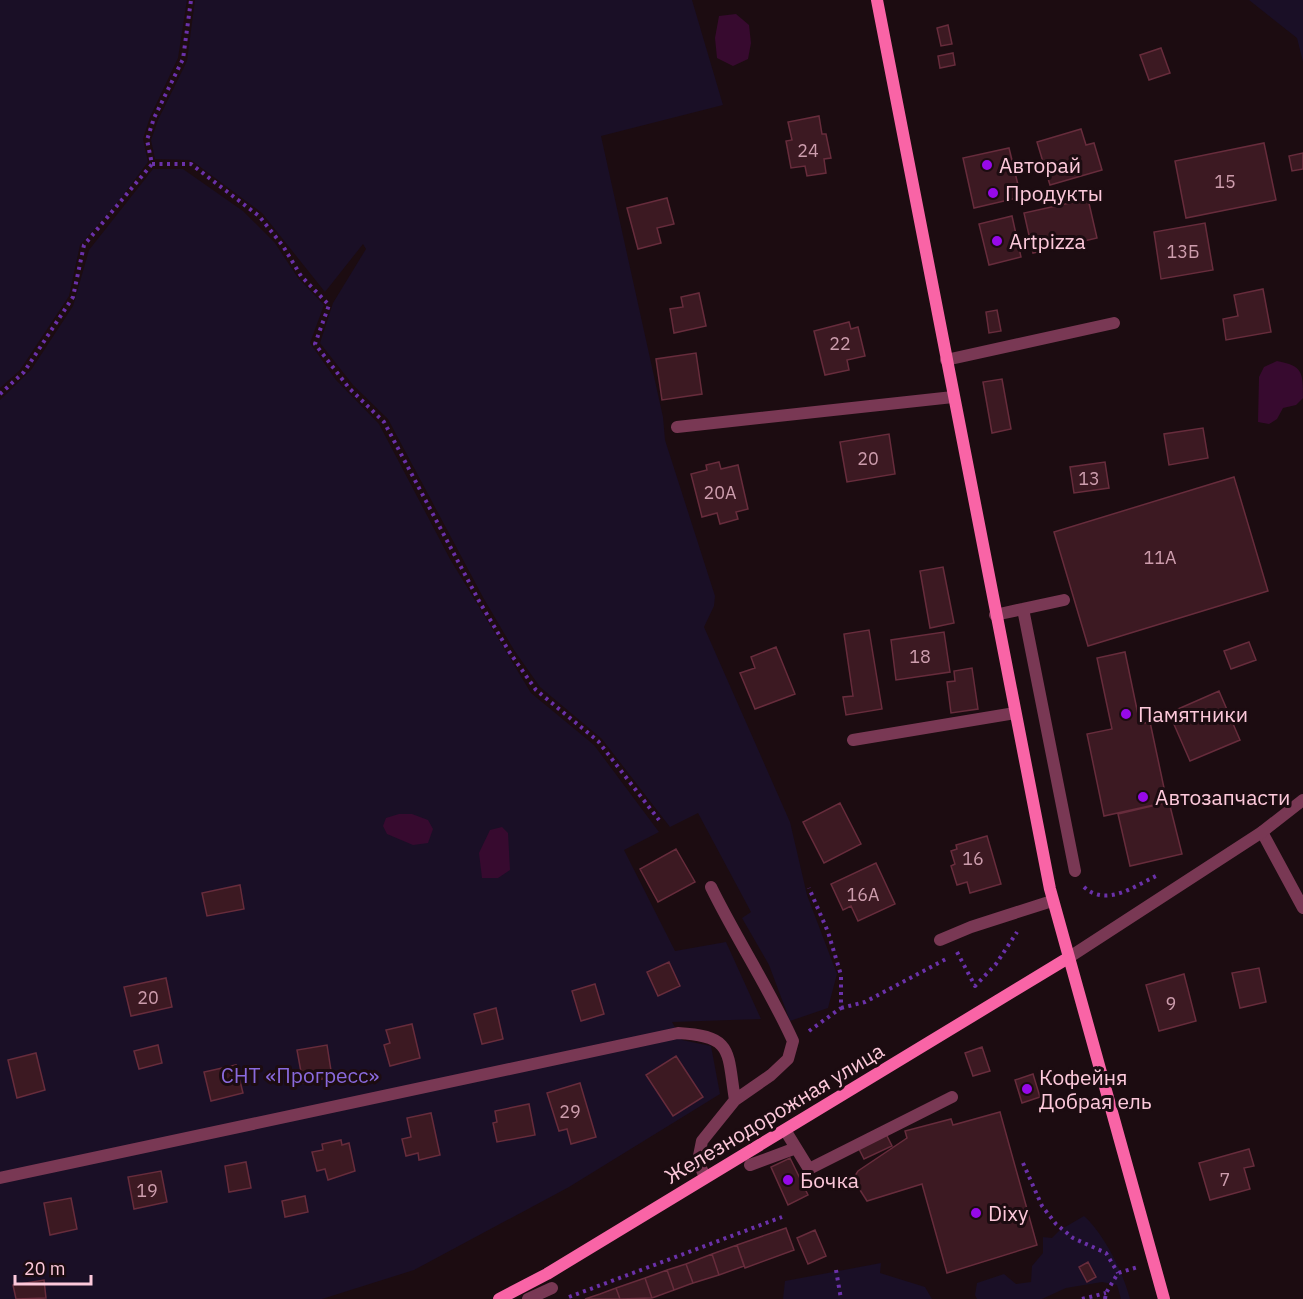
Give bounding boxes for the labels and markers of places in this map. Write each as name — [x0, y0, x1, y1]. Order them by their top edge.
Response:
place label: Авторай — [999, 151, 1081, 179]
marker: Авторай — [980, 158, 994, 172]
place label: Продукты — [1005, 179, 1103, 207]
marker: Продукты — [986, 186, 1000, 200]
place label: Artpizza — [1009, 227, 1086, 255]
marker: Artpizza — [990, 234, 1004, 248]
place label: Памятники — [1138, 700, 1248, 728]
marker: Памятники — [1119, 707, 1133, 721]
place label: Автозапчасти — [1155, 783, 1290, 811]
marker: Автозапчасти — [1136, 790, 1150, 804]
place label: Кофейня Добрая ель — [1039, 1063, 1152, 1115]
marker: Кофейня Добрая ель — [1020, 1082, 1034, 1096]
place label: Бочка — [800, 1166, 859, 1194]
marker: Бочка — [781, 1173, 795, 1187]
place label: Dixy — [988, 1199, 1029, 1227]
marker: Dixy — [969, 1206, 983, 1220]

